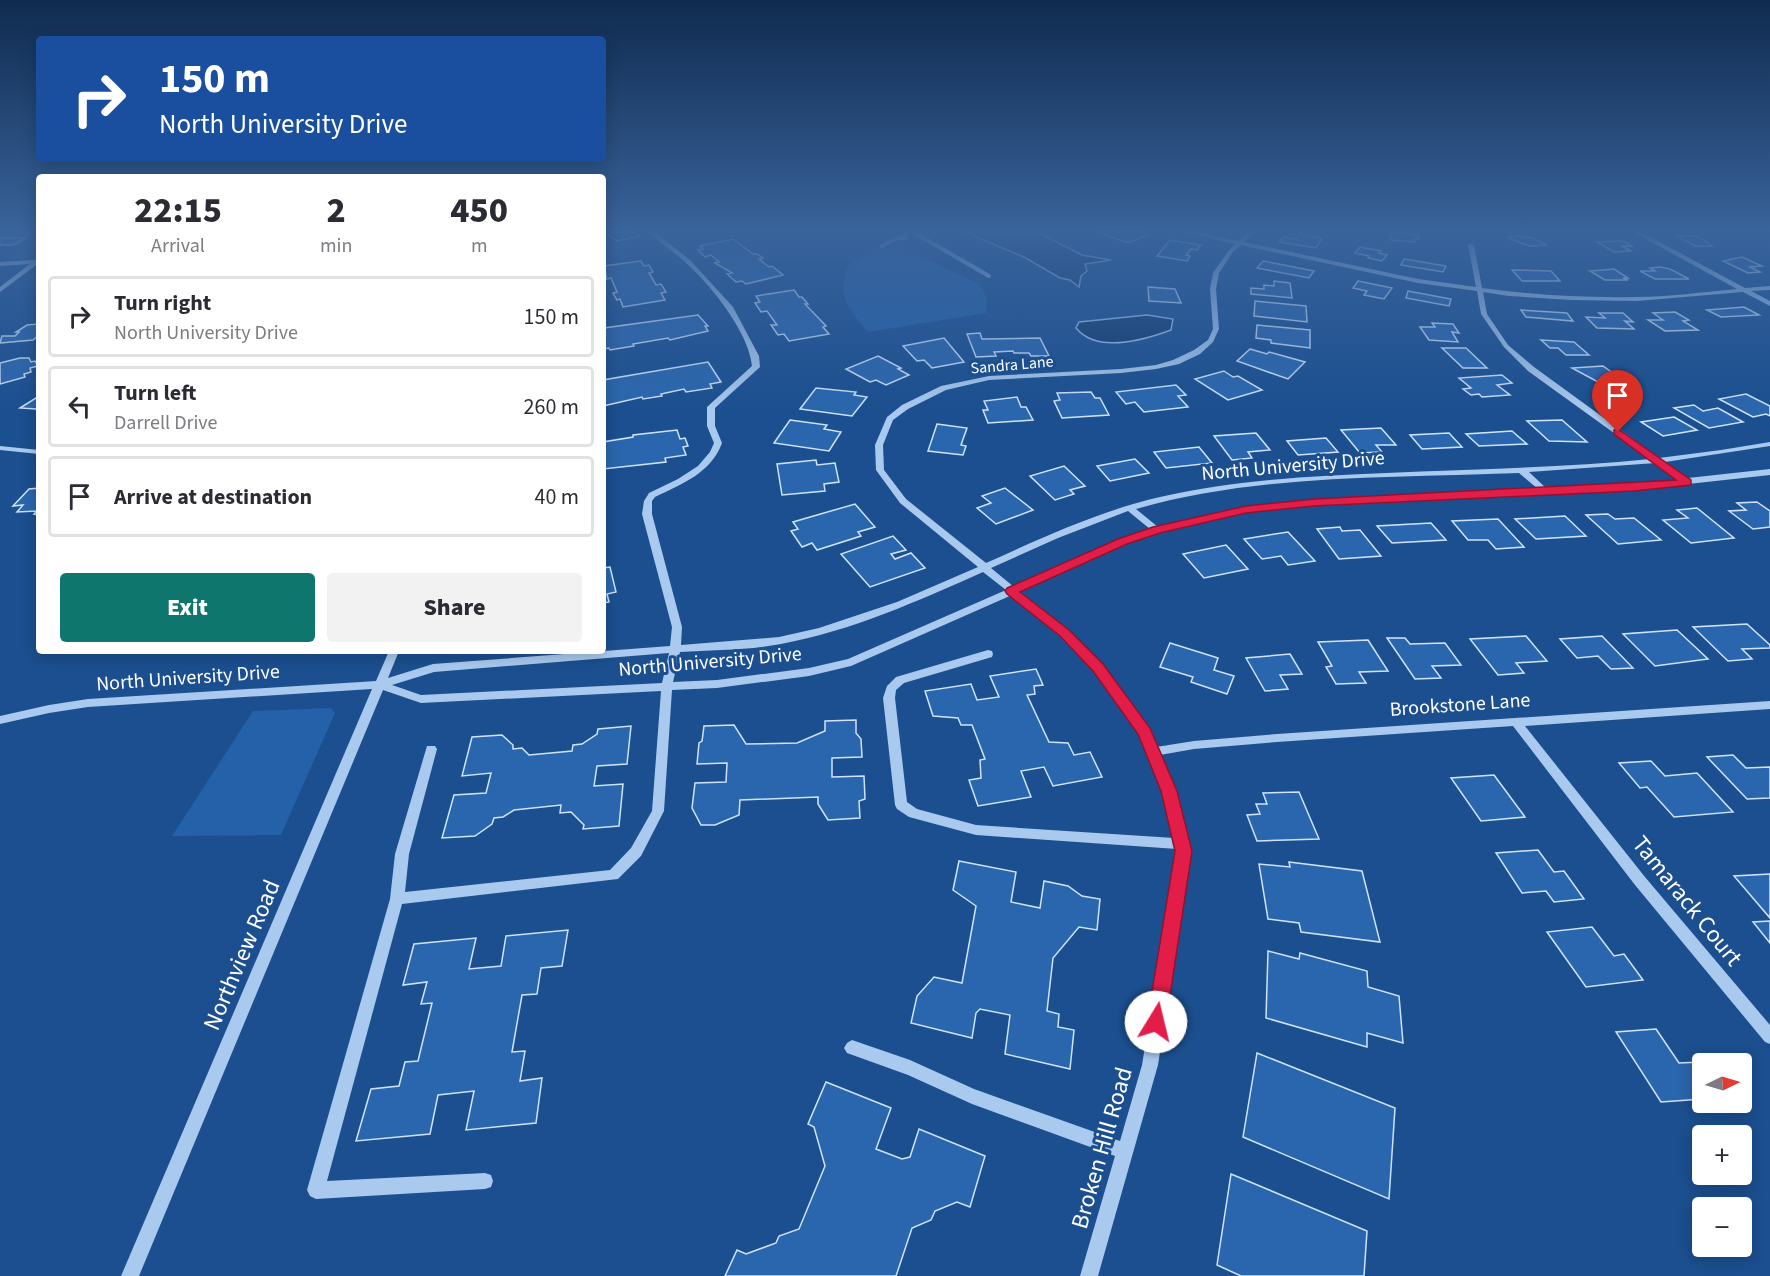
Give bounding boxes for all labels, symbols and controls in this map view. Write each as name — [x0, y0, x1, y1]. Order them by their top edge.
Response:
text: 150 m — [159, 49, 270, 109]
icon: right — [60, 60, 138, 138]
text: North University Drive — [159, 105, 407, 144]
text: 22:15 — [134, 185, 222, 236]
text: 2 — [327, 185, 346, 236]
text: 450 — [450, 185, 508, 236]
text: Arrival — [151, 232, 205, 260]
text: min — [320, 232, 352, 260]
text: m — [471, 232, 487, 260]
text: Turn right — [114, 287, 211, 319]
icon: right — [63, 300, 96, 333]
text: 150 m — [524, 301, 579, 333]
text: North University Drive — [114, 319, 298, 347]
street label: Sandra Lane — [970, 350, 1054, 380]
pin — [1592, 370, 1643, 432]
text: Turn left — [114, 377, 196, 409]
icon: arrive — [1601, 379, 1634, 412]
icon: left — [63, 390, 96, 423]
text: 260 m — [524, 391, 579, 423]
text: Darrell Drive — [114, 409, 218, 437]
street label: North University Drive — [1200, 444, 1386, 488]
icon: arrive — [63, 480, 96, 513]
text: Arrive at destination — [114, 481, 312, 513]
text: 40 m — [534, 481, 579, 513]
button: Exit — [60, 573, 315, 642]
button: Share — [327, 573, 582, 642]
street label: North University Drive — [617, 640, 803, 684]
street label: North University Drive — [95, 658, 281, 698]
street label: Brookstone Lane — [1389, 686, 1531, 724]
street label: Tamarack Court — [1623, 828, 1751, 974]
street label: Northview Road — [194, 874, 290, 1036]
position arrow — [1124, 990, 1188, 1054]
north arrow — [1692, 1053, 1752, 1113]
map controls — [1692, 1053, 1752, 1257]
street label: Broken Hill Road — [1062, 1063, 1142, 1233]
button: + — [1692, 1125, 1752, 1185]
button: − — [1692, 1197, 1752, 1257]

